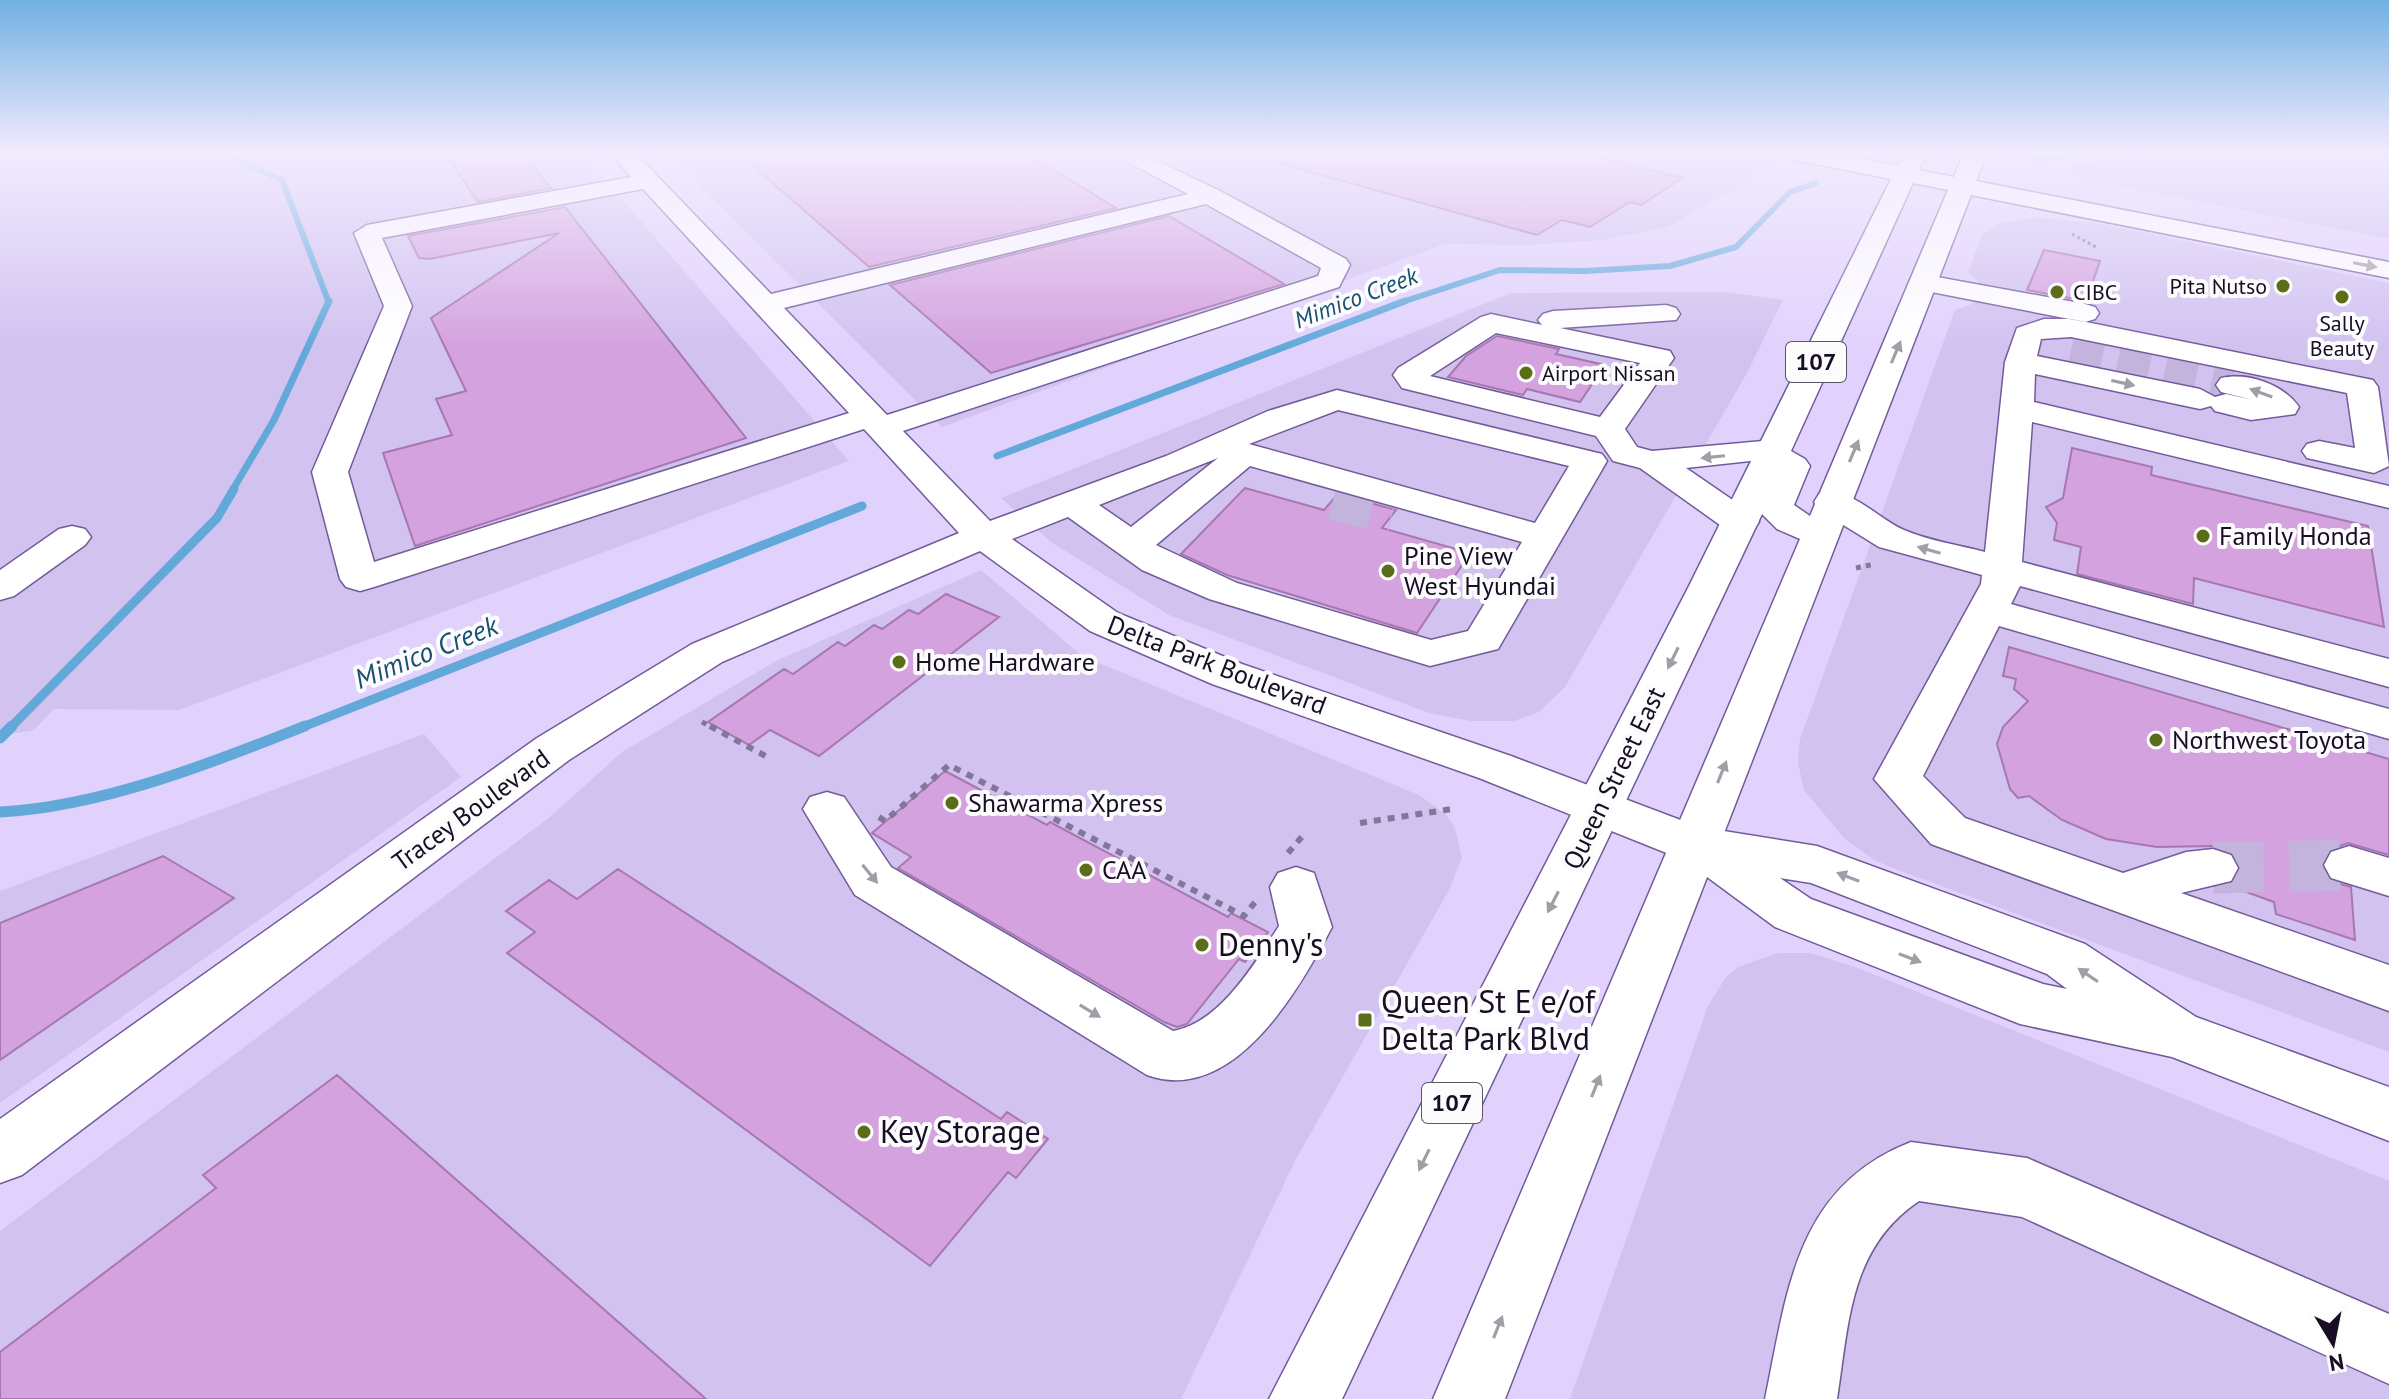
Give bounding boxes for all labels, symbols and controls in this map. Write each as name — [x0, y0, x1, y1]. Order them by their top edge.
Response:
water label: Mimico Creek — [1290, 259, 1423, 335]
one-way arrow — [2352, 259, 2377, 272]
place label: Pita Nutso — [2169, 272, 2267, 300]
marker: Pita Nutso — [2274, 277, 2292, 295]
place label: CIBC — [2073, 278, 2117, 306]
marker: CIBC — [2048, 283, 2066, 301]
marker: Sally Beauty — [2333, 288, 2351, 306]
place label: Sally Beauty — [2310, 309, 2375, 362]
one-way arrow — [1890, 340, 1903, 364]
road number: 107 — [1786, 342, 1846, 382]
place label: Airport Nissan — [1542, 359, 1676, 387]
marker: Airport Nissan — [1517, 364, 1535, 382]
one-way arrow — [2111, 377, 2136, 390]
one-way arrow — [2249, 386, 2273, 398]
one-way arrow — [1847, 439, 1860, 463]
one-way arrow — [1700, 451, 1725, 464]
place label: Family Honda — [2219, 519, 2372, 552]
marker: Family Honda — [2194, 527, 2212, 545]
place label: Pine View West Hyundai — [1404, 539, 1556, 602]
one-way arrow — [1916, 543, 1941, 555]
marker: Pine View West Hyundai — [1379, 562, 1397, 580]
water label: Mimico Creek — [349, 605, 504, 697]
street label: Delta Park Boulevard — [1103, 608, 1331, 722]
place label: Home Hardware — [915, 645, 1095, 678]
one-way arrow — [1666, 647, 1680, 670]
marker: Home Hardware — [890, 653, 908, 671]
street label: Queen Street East — [1555, 681, 1672, 874]
place label: Northwest Toyota — [2172, 723, 2366, 756]
marker: Northwest Toyota — [2147, 731, 2165, 749]
street label: Tracey Boulevard — [385, 741, 556, 878]
one-way arrow — [1716, 760, 1729, 784]
place label: Shawarma Xpress — [968, 786, 1163, 819]
marker: Shawarma Xpress — [943, 794, 961, 812]
place label: CAA — [1102, 853, 1147, 886]
marker: CAA — [1077, 861, 1095, 879]
one-way arrow — [861, 863, 878, 883]
one-way arrow — [1836, 870, 1860, 883]
one-way arrow — [1546, 891, 1559, 914]
place label: Denny's — [1218, 923, 1324, 965]
marker: Denny's — [1193, 936, 1211, 954]
one-way arrow — [1898, 952, 1922, 965]
one-way arrow — [2078, 968, 2099, 983]
place label: Queen St E e/of Delta Park Blvd — [1381, 980, 1597, 1059]
one-way arrow — [1079, 1004, 1101, 1018]
marker: Queen St E e/of Delta Park Blvd — [1356, 1011, 1374, 1029]
one-way arrow — [1590, 1074, 1603, 1098]
road number: 107 — [1422, 1083, 1482, 1123]
place label: Key Storage — [880, 1110, 1041, 1152]
marker: Key Storage — [855, 1123, 873, 1141]
one-way arrow — [1417, 1149, 1431, 1172]
north arrow — [2293, 1303, 2373, 1383]
one-way arrow — [1492, 1315, 1505, 1339]
text: N — [2327, 1348, 2346, 1378]

